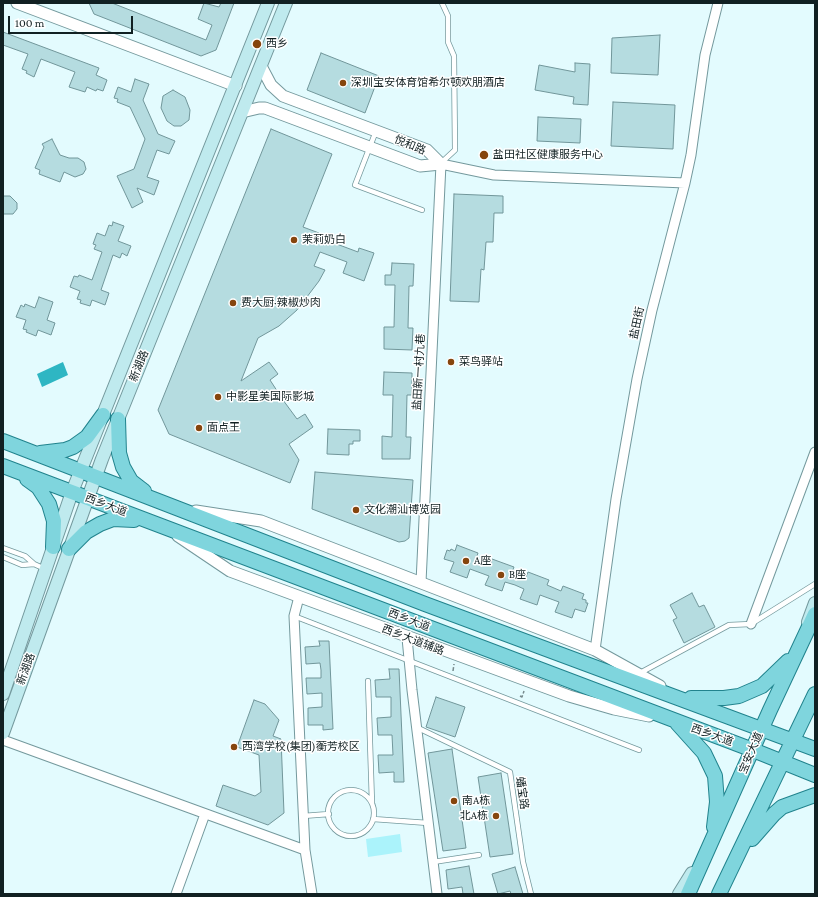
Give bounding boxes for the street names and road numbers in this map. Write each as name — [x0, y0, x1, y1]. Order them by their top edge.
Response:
street label: 悦和路 — [392, 132, 428, 158]
street label: 盐田街 — [627, 305, 647, 341]
street label: 盐田新一村九巷 — [410, 333, 428, 411]
street label: 新湖路 — [127, 348, 151, 384]
street label: 西乡大道 — [83, 491, 129, 519]
street label: 西乡大道 — [386, 606, 432, 634]
street label: 西乡大道辅路 — [380, 622, 446, 658]
street label: 新湖路 — [14, 651, 38, 687]
street label: 西乡大道 — [689, 721, 735, 749]
street label: 宝安大道 — [736, 730, 766, 776]
street label: 蟠宝路 — [513, 776, 531, 810]

